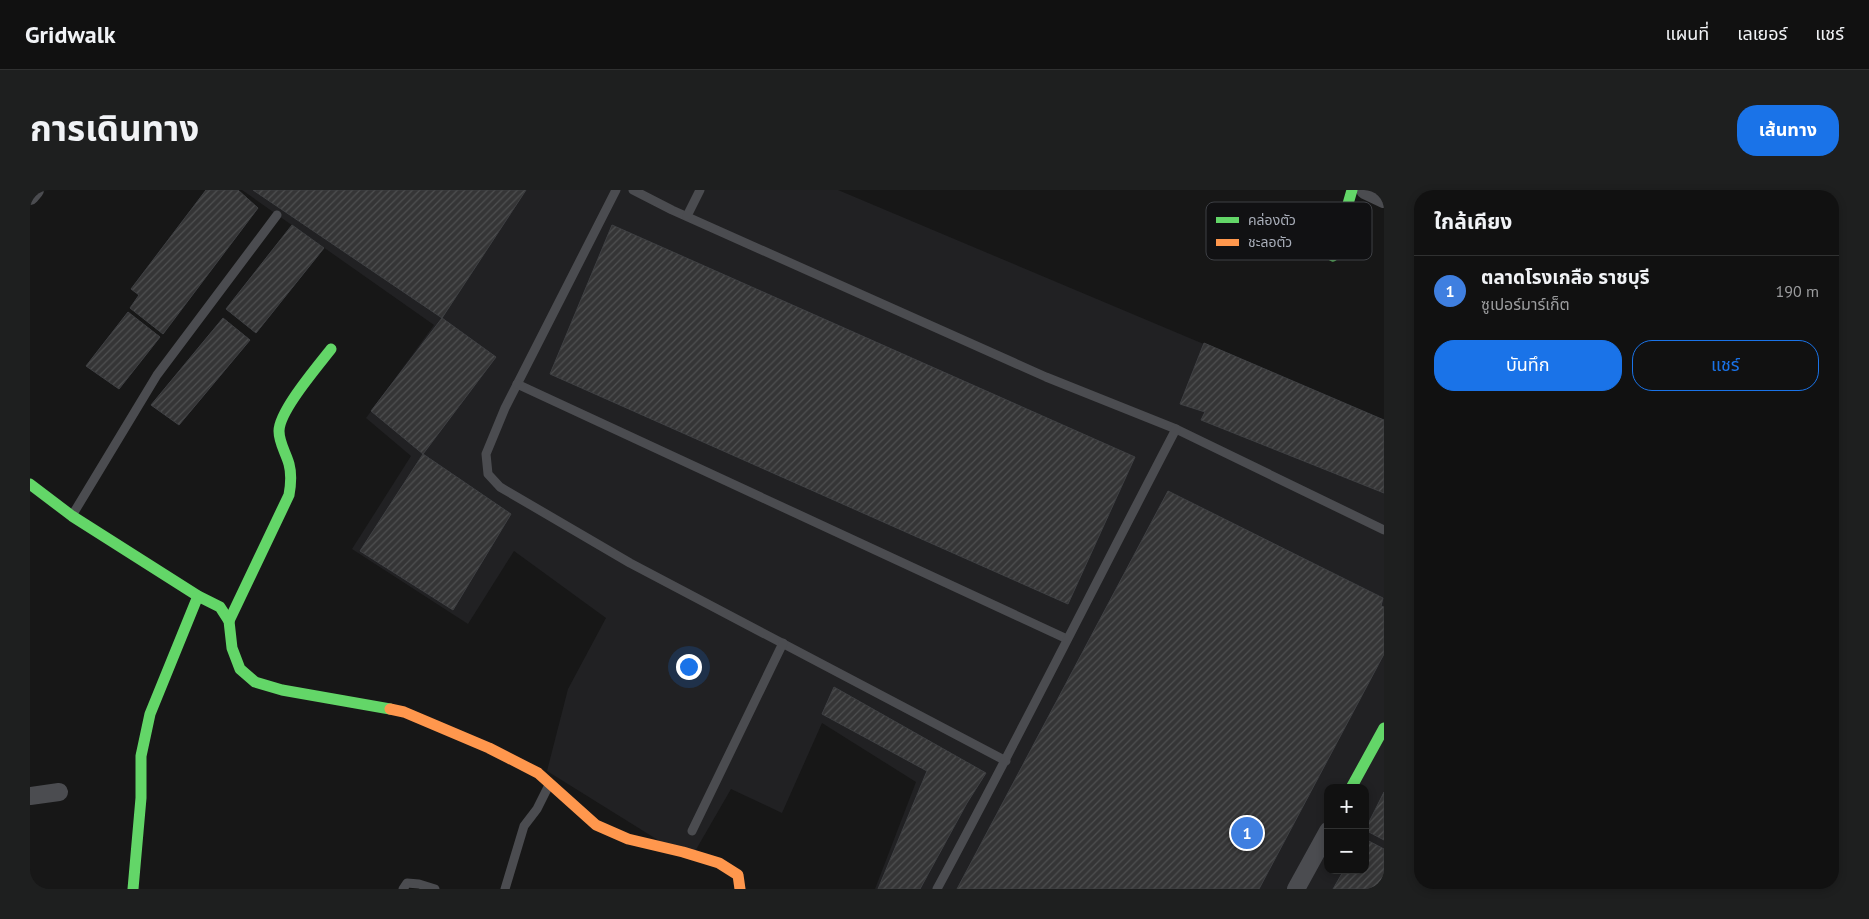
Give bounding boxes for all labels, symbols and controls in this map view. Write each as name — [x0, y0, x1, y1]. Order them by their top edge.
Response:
text: Gridwalk — [25, 19, 115, 50]
text: แผนที่ — [1665, 22, 1709, 45]
text: เลเยอร์ — [1737, 22, 1787, 45]
text: แชร์ — [1815, 22, 1844, 45]
text: การเดินทาง — [30, 105, 199, 151]
button: เส้นทาง — [1737, 105, 1839, 156]
legend — [1206, 202, 1372, 260]
text: ใกล้เคียง — [1434, 208, 1512, 235]
text: คล่องตัว — [1248, 211, 1296, 229]
text: ชะลอตัว — [1248, 233, 1292, 251]
text: ตลาดโรงเกลือ ราชบุรี — [1481, 265, 1650, 289]
text: 1 — [1445, 281, 1455, 301]
text: 190 m — [1776, 281, 1819, 301]
text: ซูเปอร์มาร์เก็ต — [1481, 294, 1570, 314]
button: บันทึก — [1434, 340, 1622, 391]
button: แชร์ — [1632, 340, 1819, 391]
your location — [676, 654, 702, 680]
map controls — [1324, 784, 1369, 874]
button: + — [1324, 784, 1369, 829]
pin: 1 — [1231, 814, 1263, 852]
button: − — [1324, 829, 1369, 874]

